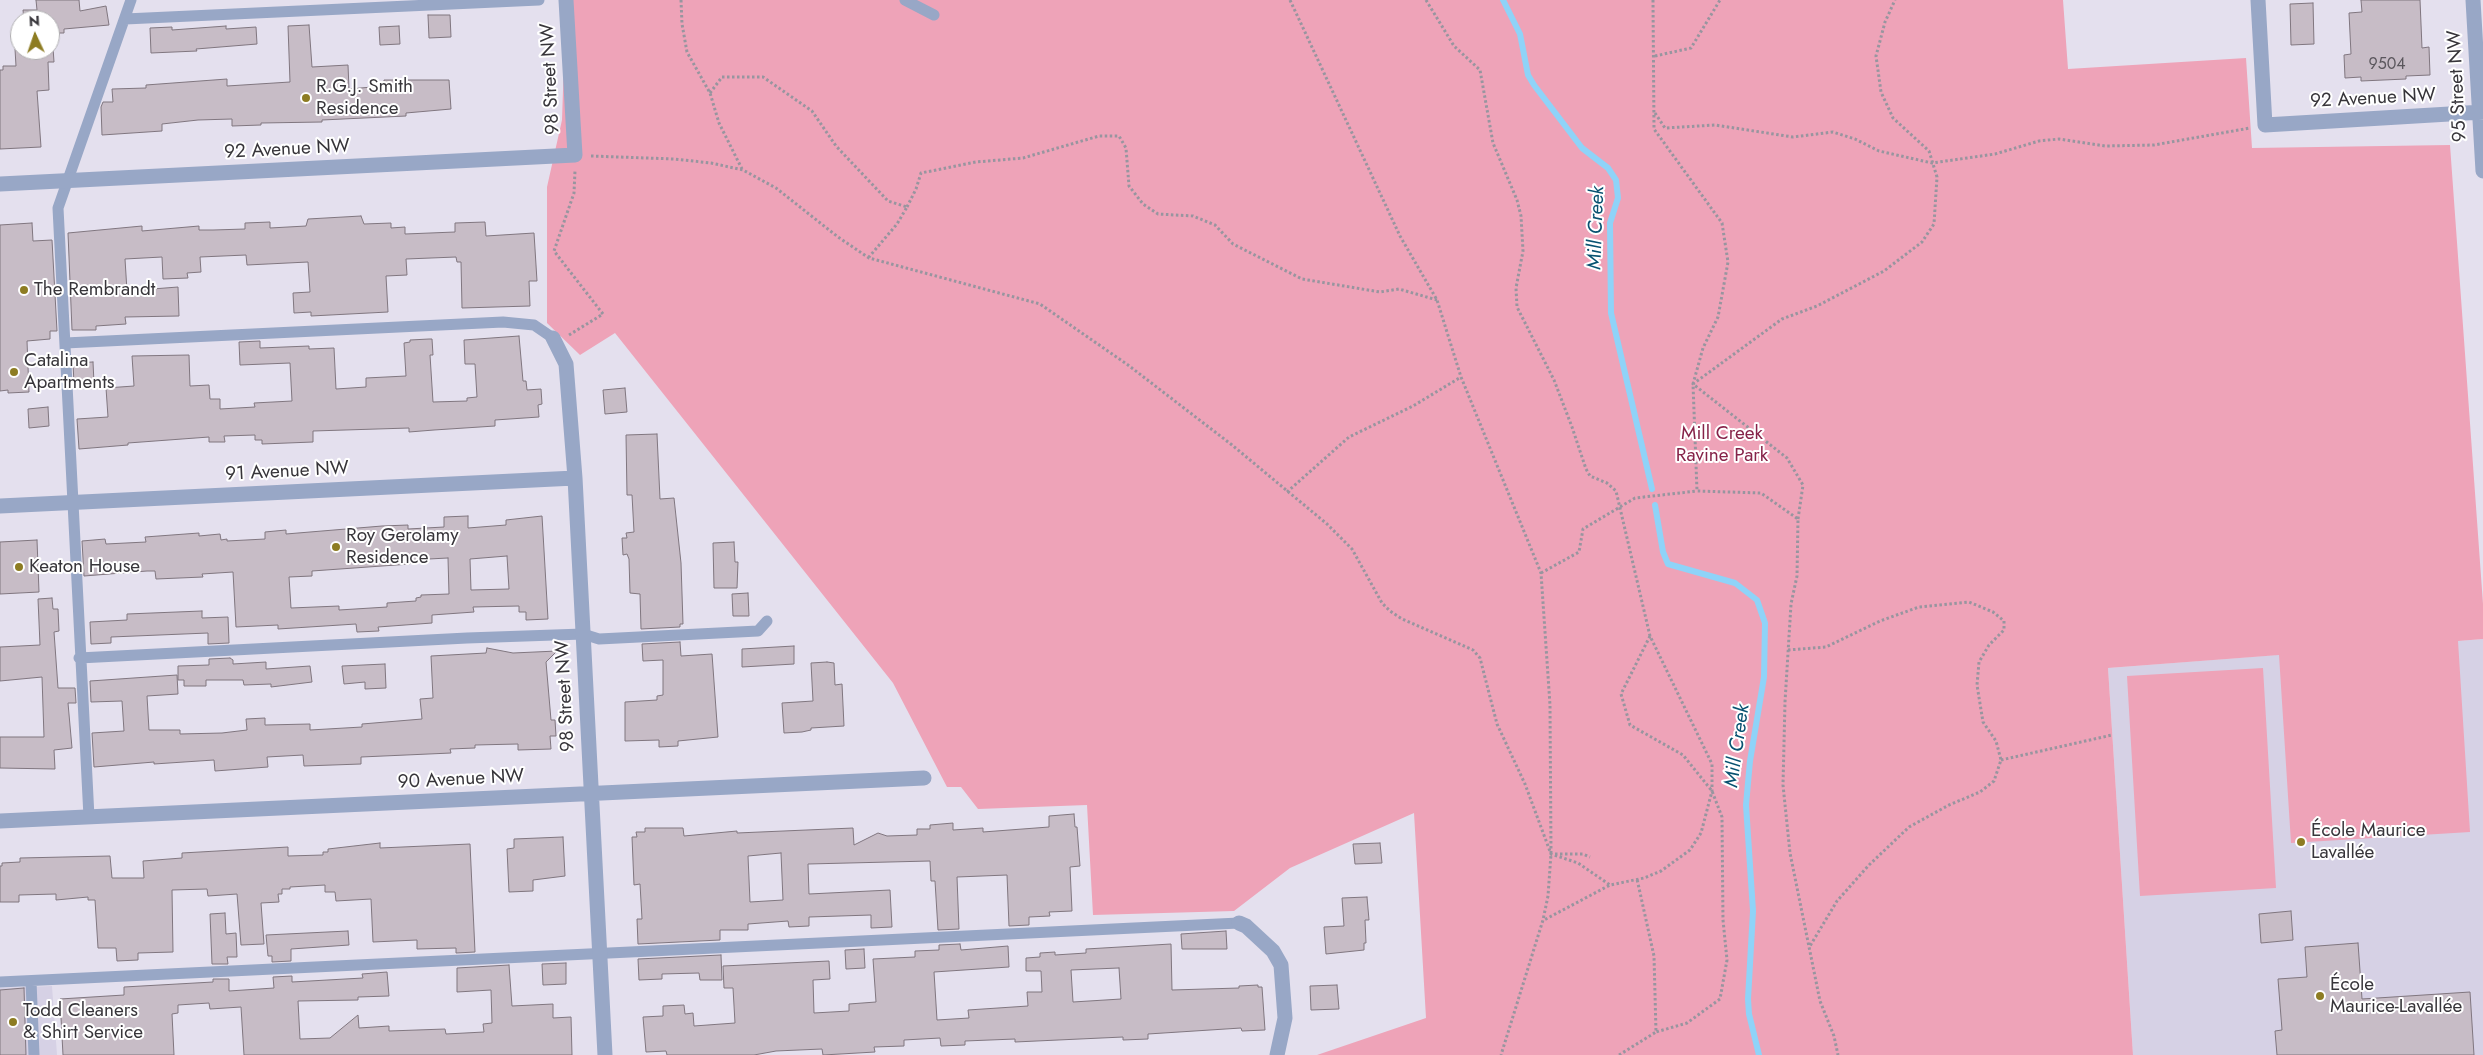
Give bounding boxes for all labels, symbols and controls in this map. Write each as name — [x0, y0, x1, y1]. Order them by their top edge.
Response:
north arrow — [10, 10, 60, 60]
text: N — [28, 11, 40, 31]
street label: 98 Street NW — [537, 23, 565, 135]
street label: 95 Street NW — [2444, 30, 2472, 142]
house number: 9504 — [2368, 55, 2406, 75]
place label: R.G.J. Smith Residence — [316, 76, 413, 120]
street label: 92 Avenue NW — [2310, 84, 2436, 114]
marker: R.G.J. Smith Residence — [300, 92, 312, 104]
street label: 92 Avenue NW — [224, 135, 350, 165]
water label: Mill Creek — [1584, 186, 1610, 270]
place label: The Rembrandt — [34, 279, 155, 301]
marker: The Rembrandt — [18, 284, 30, 296]
place label: Catalina Apartments — [24, 350, 114, 394]
marker: Catalina Apartments — [8, 366, 20, 378]
park label: Mill Creek Ravine Park — [1676, 423, 1768, 467]
street label: 91 Avenue NW — [225, 457, 349, 487]
place label: Roy Gerolamy Residence — [346, 525, 458, 569]
marker: Roy Gerolamy Residence — [330, 541, 342, 553]
place label: Keaton House — [29, 556, 140, 578]
marker: Keaton House — [13, 561, 25, 573]
street label: 98 Street NW — [552, 640, 580, 752]
water label: Mill Creek — [1720, 703, 1756, 789]
street label: 90 Avenue NW — [397, 765, 525, 795]
place label: École Maurice Lavallée — [2311, 820, 2426, 864]
marker: École Maurice Lavallée — [2295, 836, 2307, 848]
place label: École Maurice-Lavallée — [2330, 974, 2462, 1018]
marker: École Maurice-Lavallée — [2314, 990, 2326, 1002]
place label: Todd Cleaners & Shirt Service — [23, 1000, 143, 1044]
marker: Todd Cleaners & Shirt Service — [7, 1016, 19, 1028]

